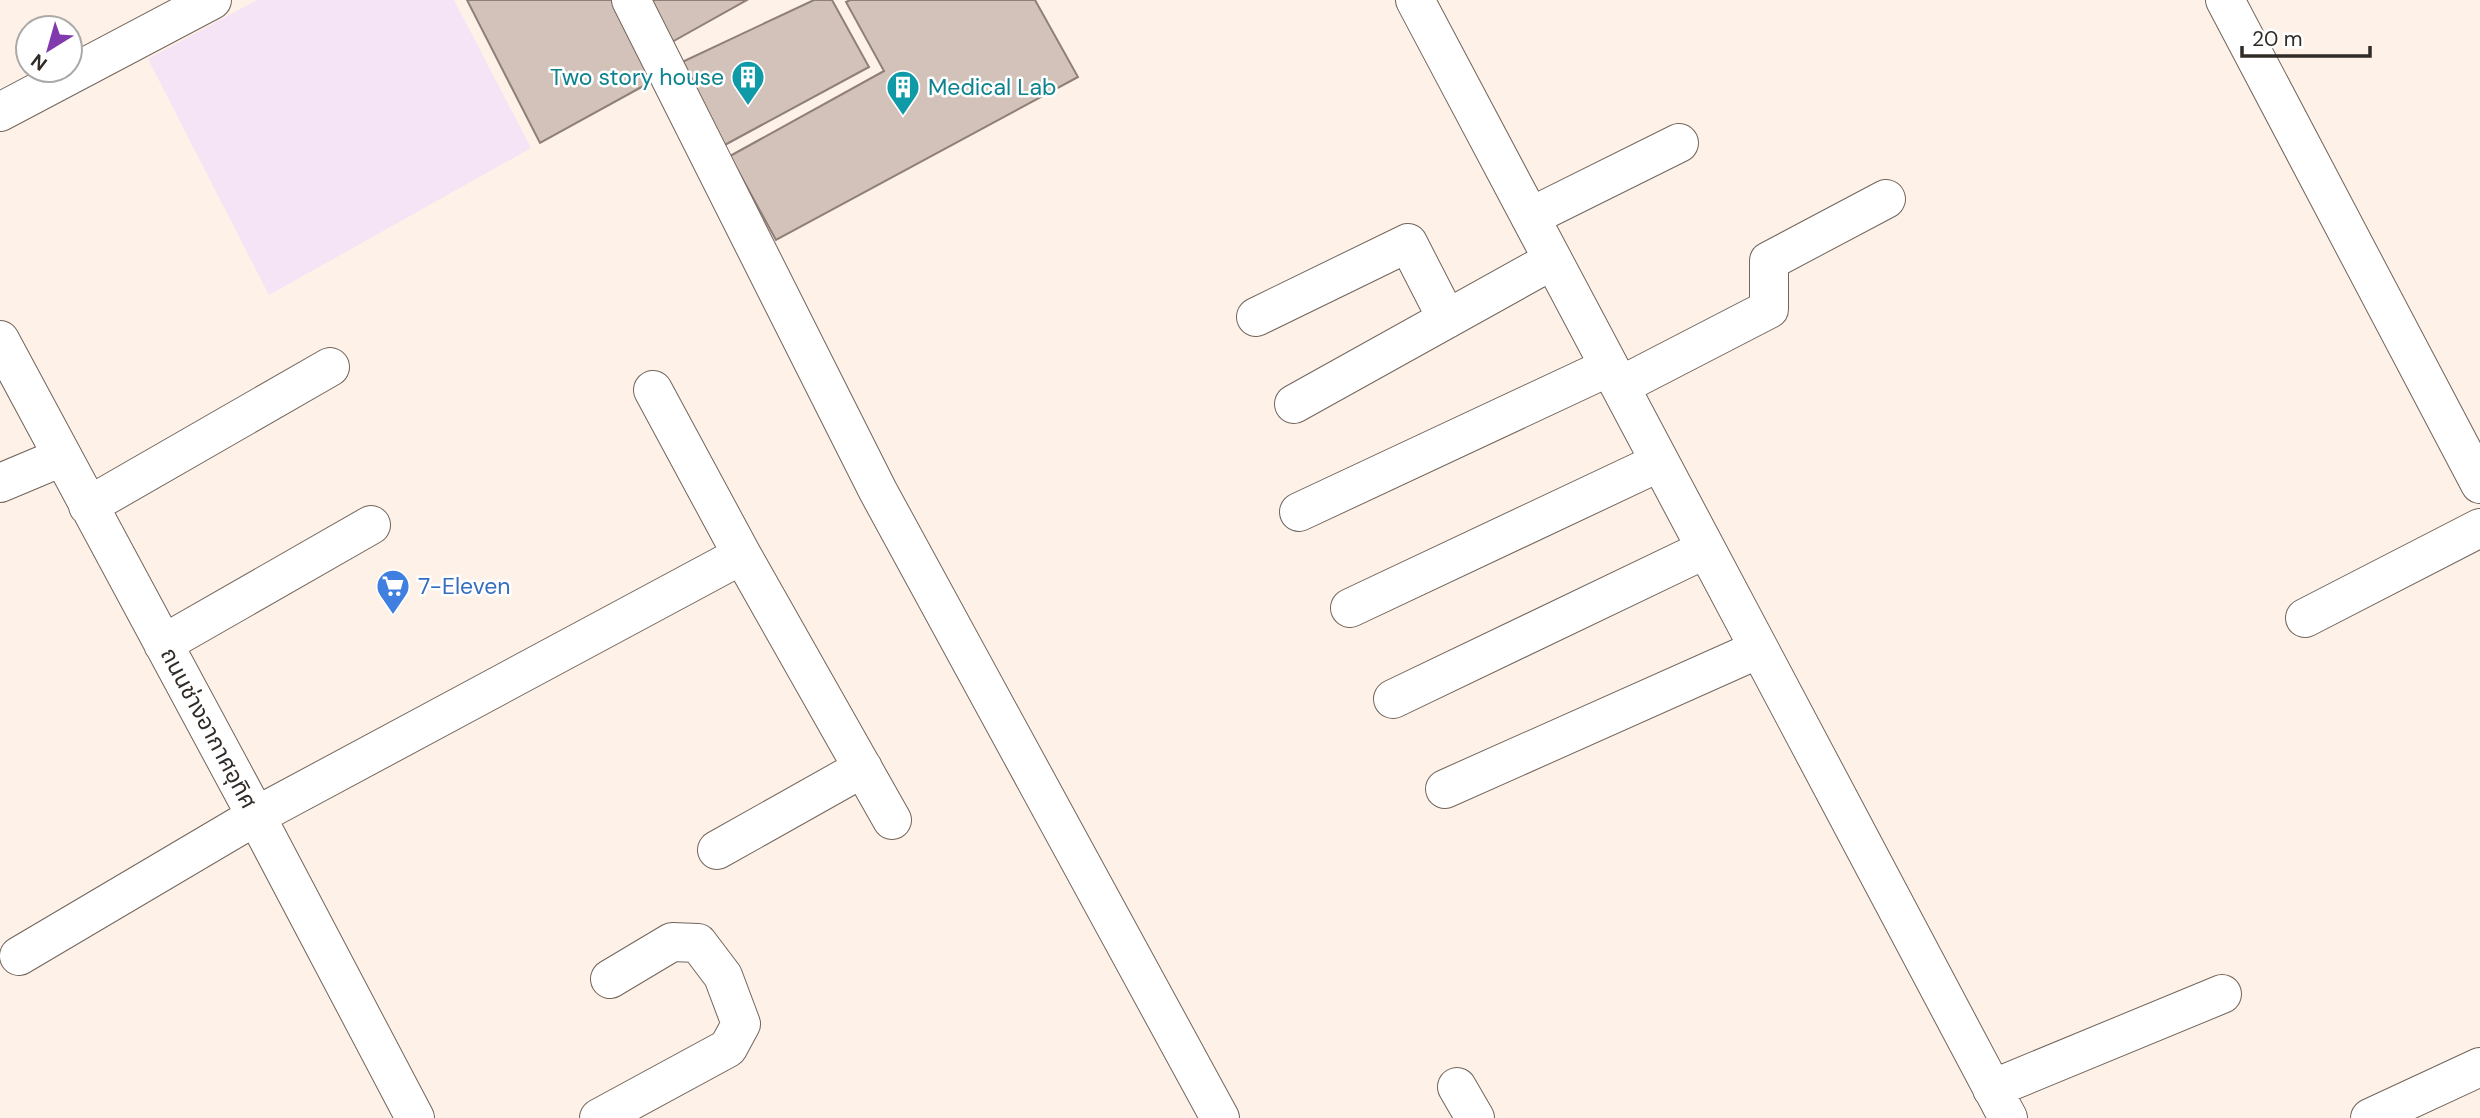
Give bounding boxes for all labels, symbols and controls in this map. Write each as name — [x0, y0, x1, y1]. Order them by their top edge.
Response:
north arrow — [14, 14, 84, 84]
scale bar — [2242, 14, 2370, 58]
text: 20 m — [2252, 25, 2303, 53]
text: N — [26, 48, 52, 76]
building icon: Two story house — [729, 58, 767, 107]
place label: Two story house — [550, 62, 724, 92]
building icon: Medical Lab — [884, 68, 922, 117]
place label: Medical Lab — [928, 72, 1056, 102]
supermarket icon: 7-Eleven — [374, 567, 412, 616]
place label: 7-Eleven — [418, 571, 510, 601]
street label: ถนนช่างอากาศอุทิศ — [154, 642, 264, 814]

